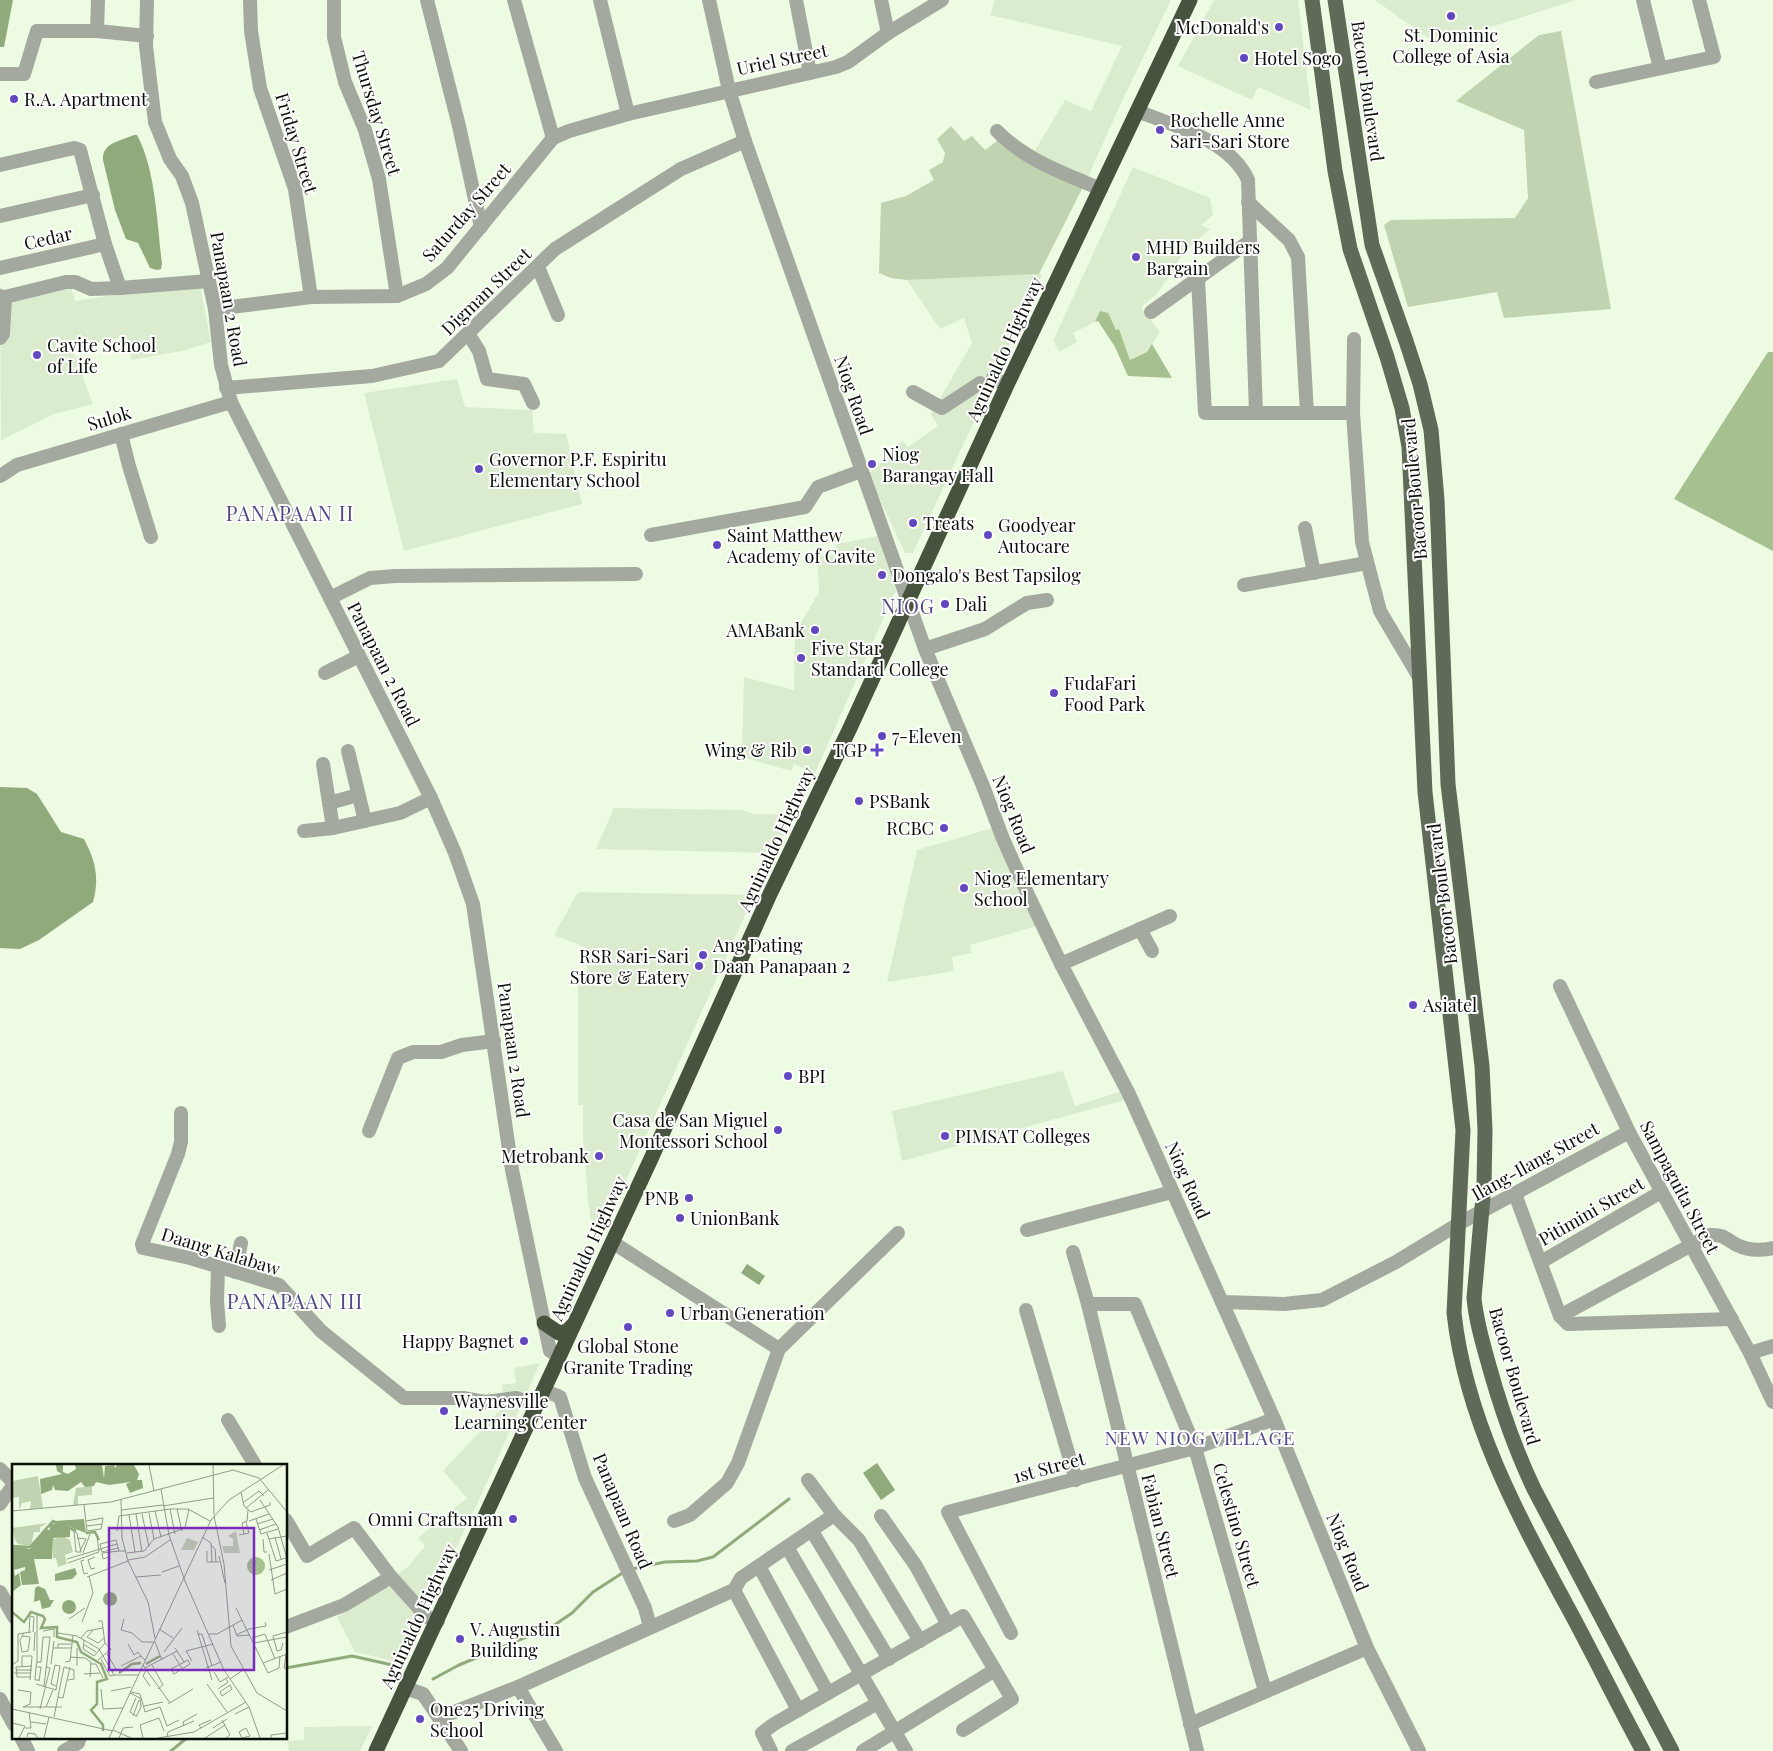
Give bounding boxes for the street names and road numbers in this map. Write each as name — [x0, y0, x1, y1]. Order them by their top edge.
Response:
street label: Bacoor Boulevard — [1346, 19, 1390, 164]
street label: Uriel Street — [734, 38, 830, 80]
street label: Thursday Street — [347, 48, 408, 179]
street label: Friday Street — [270, 90, 324, 197]
street label: Saturday Street — [416, 157, 516, 267]
street label: Cedar — [21, 221, 75, 255]
street label: Panapaan 2 Road — [205, 230, 253, 369]
street label: Digman Street — [436, 242, 537, 340]
street label: Aguinaldo Highway — [960, 273, 1048, 426]
street label: Niog Road — [829, 352, 879, 438]
street label: Sulok — [84, 400, 134, 436]
street label: Bacoor Boulevard — [1396, 417, 1432, 561]
street label: Panapaan 2 Road — [342, 598, 426, 731]
street label: Aguinaldo Highway — [732, 763, 820, 916]
street label: Niog Road — [987, 771, 1041, 857]
street label: Bacoor Boulevard — [1421, 821, 1463, 966]
street label: Panapaan 2 Road — [493, 981, 535, 1120]
street label: Ilang-Ilang Street — [1467, 1116, 1604, 1206]
street label: Sampaguita Street — [1635, 1116, 1725, 1258]
street label: Niog Road — [1160, 1137, 1216, 1223]
street label: Pitimini Street — [1534, 1171, 1648, 1251]
street label: Aguinaldo Highway — [544, 1172, 632, 1325]
street label: Daang Kalabaw — [159, 1222, 284, 1281]
street label: Bacoor Boulevard — [1484, 1304, 1546, 1448]
street label: 1st Street — [1010, 1446, 1088, 1488]
street label: Panapaan Road — [588, 1449, 658, 1573]
street label: Celestino Street — [1208, 1460, 1266, 1591]
street label: Fabian Street — [1136, 1471, 1186, 1581]
street label: Niog Road — [1321, 1509, 1375, 1595]
street label: Aguinaldo Highway — [374, 1540, 462, 1693]

